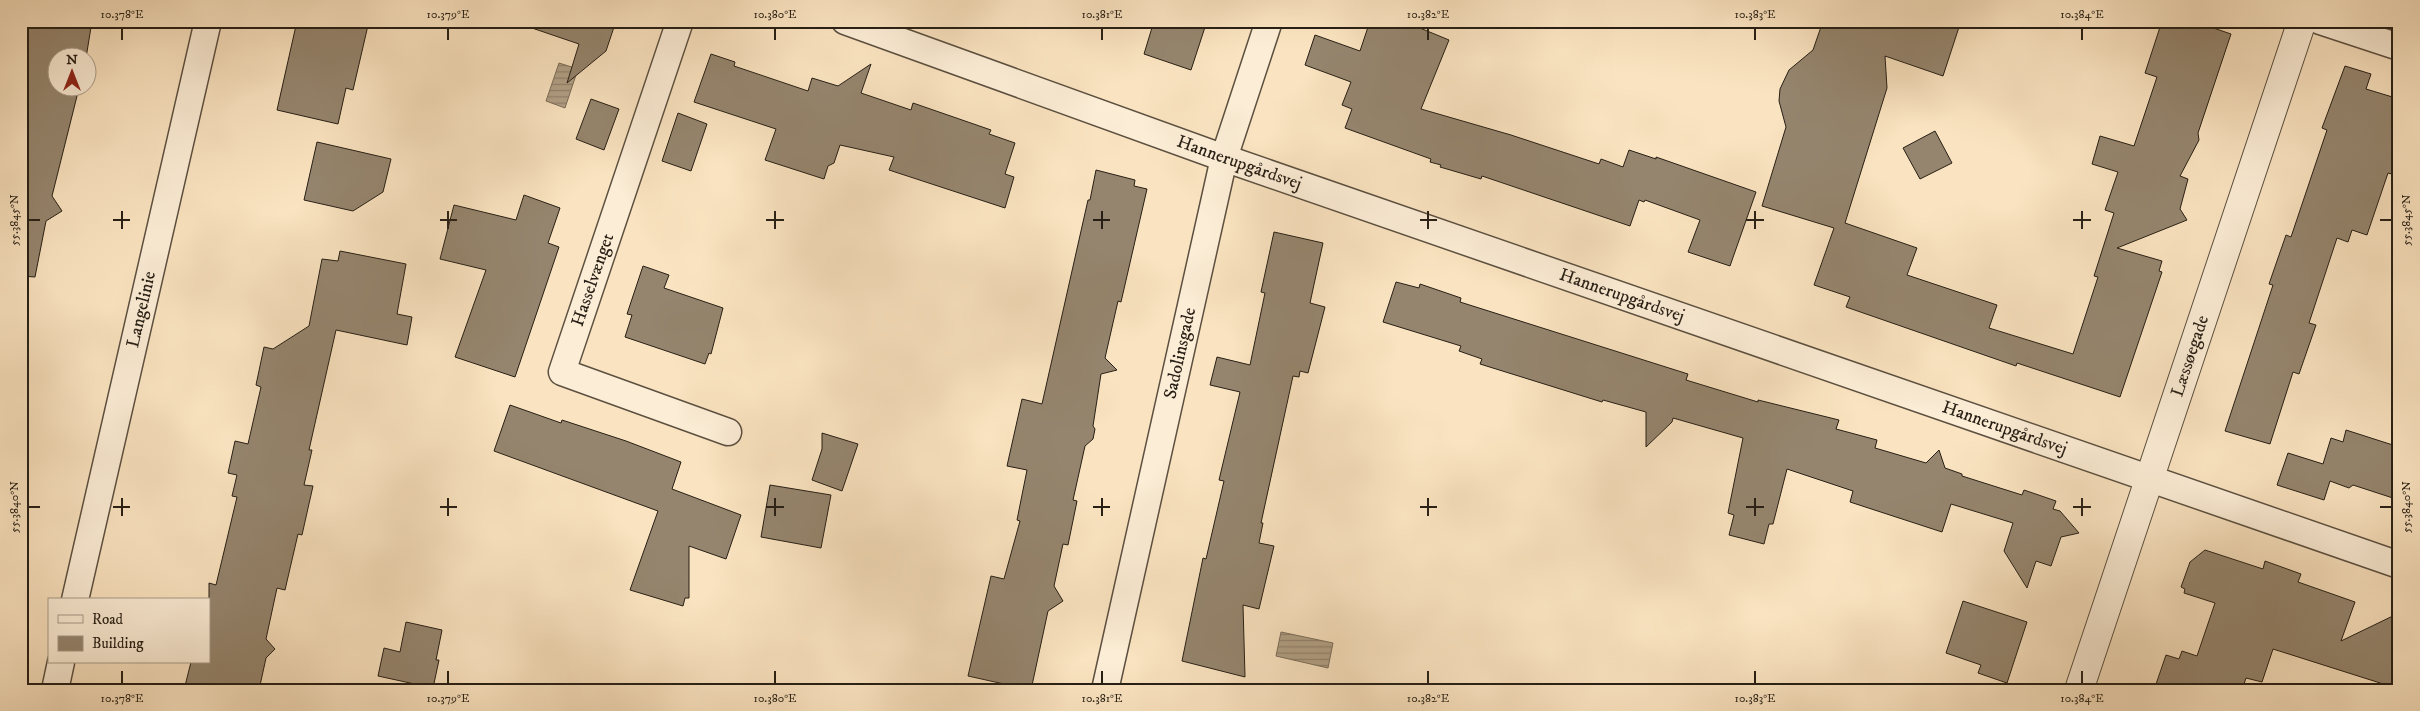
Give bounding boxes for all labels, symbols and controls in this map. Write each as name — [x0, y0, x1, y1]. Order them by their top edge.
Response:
text: 10.378°E — [101, 7, 144, 22]
text: 10.379°E — [427, 7, 470, 22]
text: 10.380°E — [754, 7, 797, 22]
text: 10.381°E — [1082, 7, 1123, 22]
text: 10.382°E — [1407, 7, 1450, 22]
text: 10.383°E — [1735, 7, 1776, 22]
text: 10.384°E — [2060, 7, 2104, 22]
north arrow — [48, 48, 98, 98]
text: N — [66, 51, 78, 69]
street label: Hannerupgårdsvej — [1174, 131, 1305, 195]
text: 55.3845°N — [7, 194, 22, 246]
text: 55.3845°N — [2399, 194, 2414, 246]
street label: Hasselvænget — [567, 230, 619, 330]
street label: Hannerupgårdsvej — [1556, 264, 1687, 328]
street label: Langelinie — [122, 269, 161, 350]
street label: Sadolinsgade — [1159, 305, 1201, 401]
street label: Læssøegade — [2167, 313, 2214, 400]
street label: Hannerupgårdsvej — [1939, 396, 2070, 460]
text: 55.3840°N — [7, 481, 22, 533]
text: 55.3840°N — [2399, 481, 2414, 533]
legend — [48, 598, 210, 664]
text: Road — [92, 610, 124, 629]
text: Building — [92, 634, 144, 653]
text: 10.378°E — [101, 691, 144, 706]
text: 10.379°E — [427, 691, 470, 706]
text: 10.380°E — [754, 691, 797, 706]
text: 10.381°E — [1082, 691, 1123, 706]
text: 10.382°E — [1407, 691, 1450, 706]
text: 10.383°E — [1735, 691, 1776, 706]
text: 10.384°E — [2060, 691, 2104, 706]

